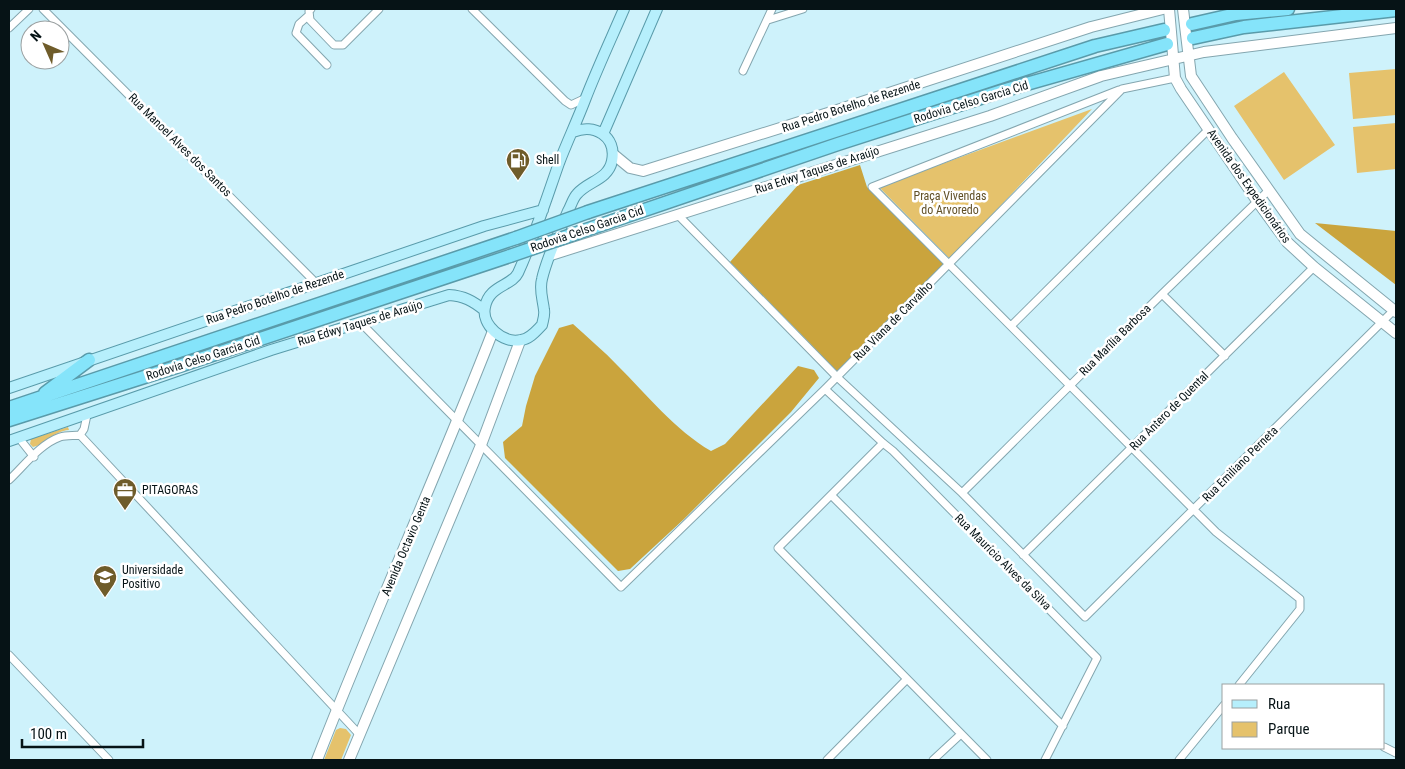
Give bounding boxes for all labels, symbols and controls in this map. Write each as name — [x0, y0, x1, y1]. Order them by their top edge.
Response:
north arrow — [20, 20, 70, 70]
text: N — [27, 27, 44, 44]
street label: Rua Pedro Botelho de Rezende — [780, 77, 922, 135]
street label: Rodovia Celso Garcia Cid — [912, 78, 1030, 126]
street label: Rua Manoel Alves dos Santos — [126, 91, 234, 199]
street label: Avenida dos Expedicionários — [1204, 126, 1294, 246]
street label: Rua Edwy Taques de Araújo — [753, 143, 881, 197]
fuel station icon: Shell — [505, 147, 531, 181]
place label: Shell — [536, 153, 559, 167]
park label: Praça Vivendas do Arvoredo — [913, 189, 987, 217]
street label: Rodovia Celso Garcia Cid — [529, 203, 645, 255]
street label: Rua Pedro Botelho de Rezende — [204, 267, 346, 327]
street label: Rua Viana de Carvalho — [850, 278, 936, 364]
street label: Rua Edwy Taques de Araújo — [296, 297, 424, 349]
street label: Rua Marília Barbosa — [1076, 301, 1154, 379]
street label: Rodovia Celso Garcia Cid — [144, 333, 262, 383]
street label: Rua Antero de Quental — [1127, 369, 1211, 453]
street label: Rua Emiliano Perneta — [1199, 423, 1281, 505]
office icon: PITAGORAS — [112, 477, 138, 511]
place label: PITAGORAS — [142, 483, 198, 497]
street label: Avenida Octavio Genta — [379, 494, 433, 598]
street label: Rua Maurício Alves da Silva — [952, 511, 1054, 613]
place label: Universidade Positivo — [122, 563, 184, 591]
school or university icon: Universidade Positivo — [92, 564, 118, 598]
legend — [1222, 684, 1385, 749]
text: Rua — [1268, 695, 1290, 713]
scale bar — [22, 716, 144, 748]
text: Parque — [1268, 720, 1310, 738]
text: 100 m — [30, 725, 67, 743]

